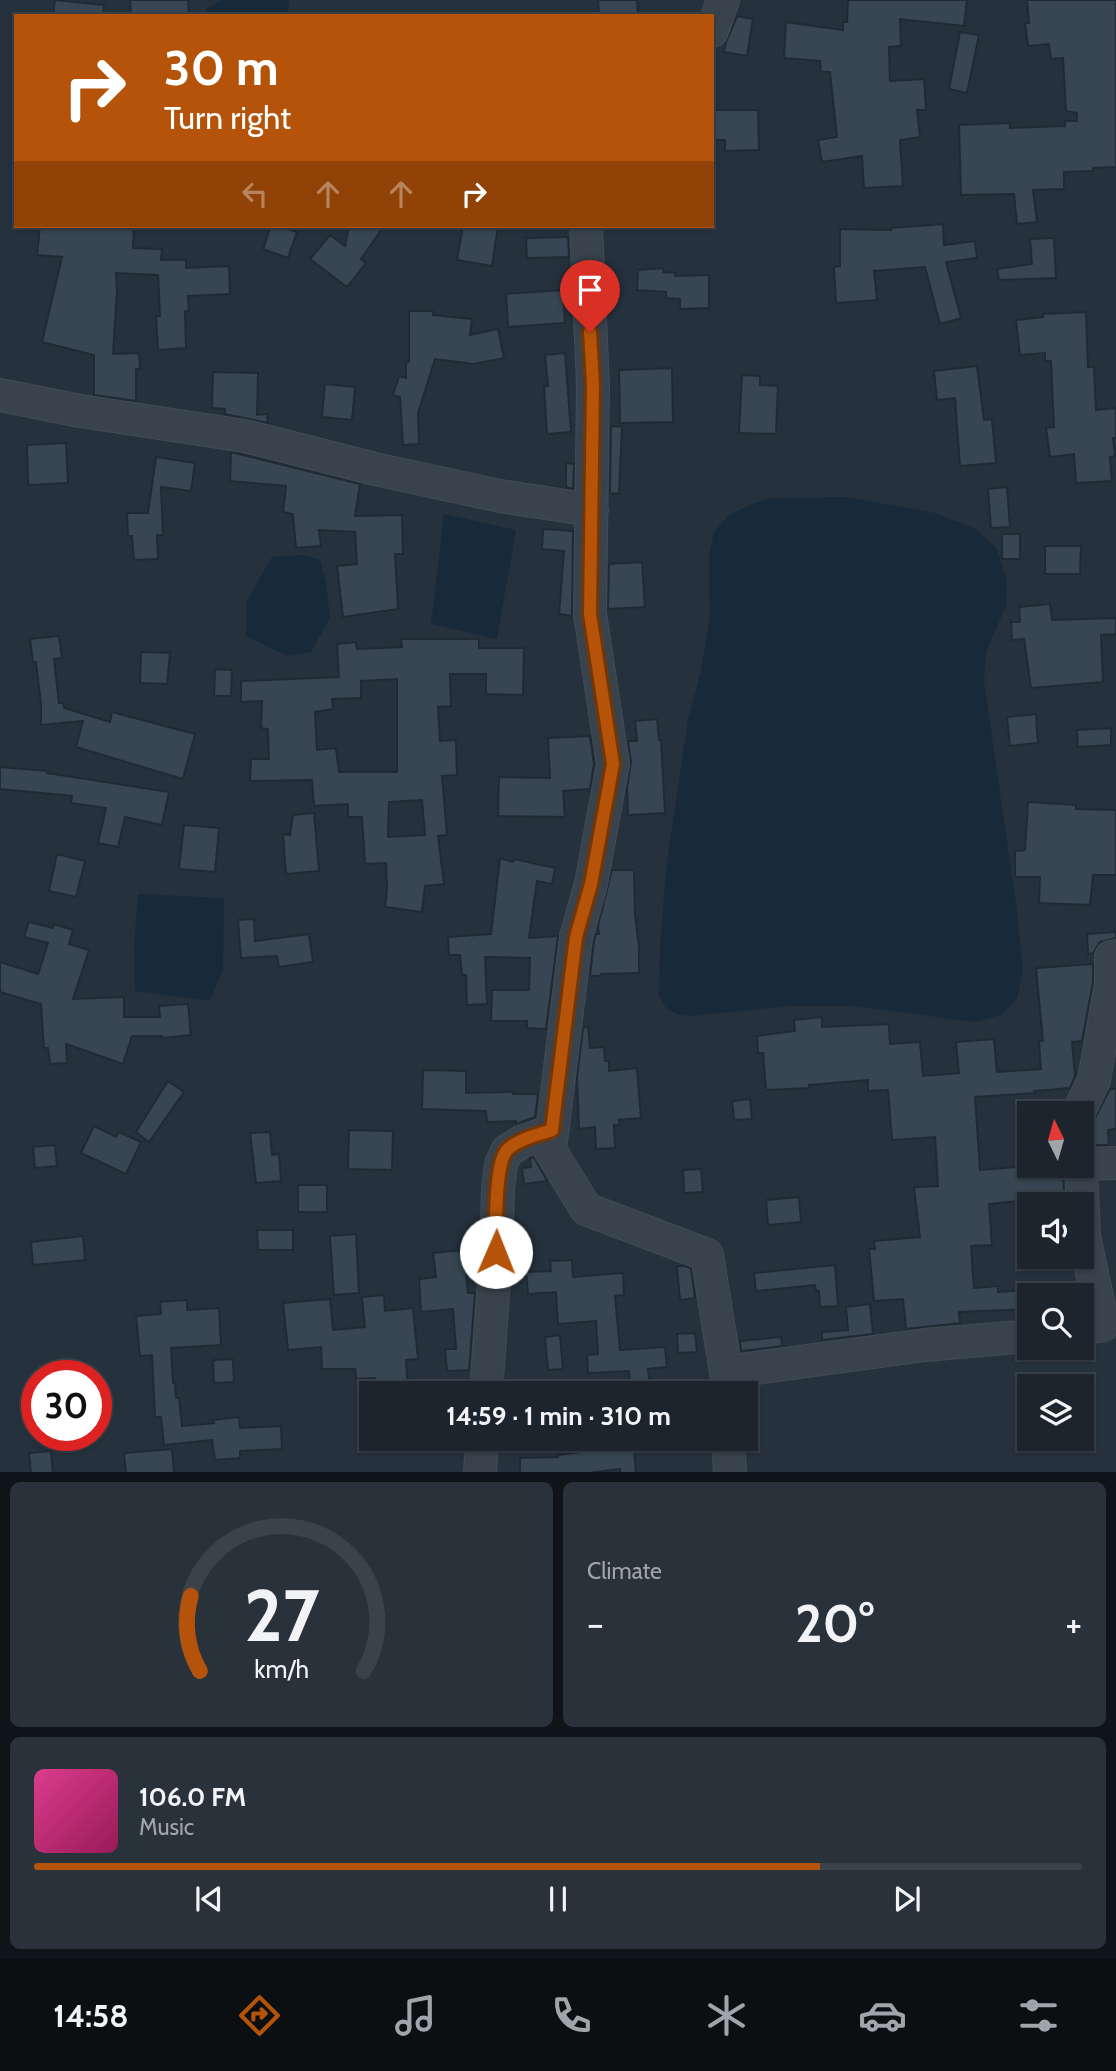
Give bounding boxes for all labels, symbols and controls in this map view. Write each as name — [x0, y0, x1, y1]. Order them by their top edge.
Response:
text: 30 m — [164, 38, 279, 97]
icon: right — [49, 42, 140, 133]
text: Turn right — [164, 98, 291, 137]
icon: left — [236, 175, 274, 213]
icon: ahead — [309, 175, 347, 213]
icon: ahead — [382, 175, 420, 213]
icon: right — [455, 175, 493, 213]
pin — [560, 260, 620, 332]
icon: arrive — [571, 271, 609, 309]
north arrow — [1017, 1101, 1094, 1178]
map controls — [1017, 1101, 1094, 1451]
button: sound — [1017, 1192, 1094, 1269]
position arrow — [459, 1215, 533, 1289]
button: search — [1017, 1283, 1094, 1360]
speed limit sign: 30 — [21, 1360, 112, 1451]
button: layers — [1017, 1374, 1094, 1451]
text: 14:59 · 1 min · 310 m — [446, 1400, 671, 1432]
text: Climate — [587, 1557, 662, 1585]
text: 27 — [244, 1571, 319, 1659]
text: 20° — [795, 1592, 874, 1655]
text: − — [587, 1600, 604, 1647]
text: + — [1065, 1600, 1082, 1647]
text: km/h — [254, 1653, 309, 1683]
text: 106.0 FM — [139, 1781, 246, 1813]
text: Music — [139, 1813, 194, 1841]
icon: previous — [190, 1880, 228, 1918]
icon: pause — [539, 1880, 577, 1918]
icon: next — [888, 1880, 926, 1918]
icon: directions — [235, 1991, 284, 2040]
icon: music — [391, 1991, 440, 2040]
icon: phone — [547, 1991, 596, 2040]
icon: climate — [702, 1991, 751, 2040]
icon: car — [858, 1991, 907, 2040]
icon: filters — [1014, 1991, 1063, 2040]
text: 14:58 — [53, 1996, 129, 2035]

